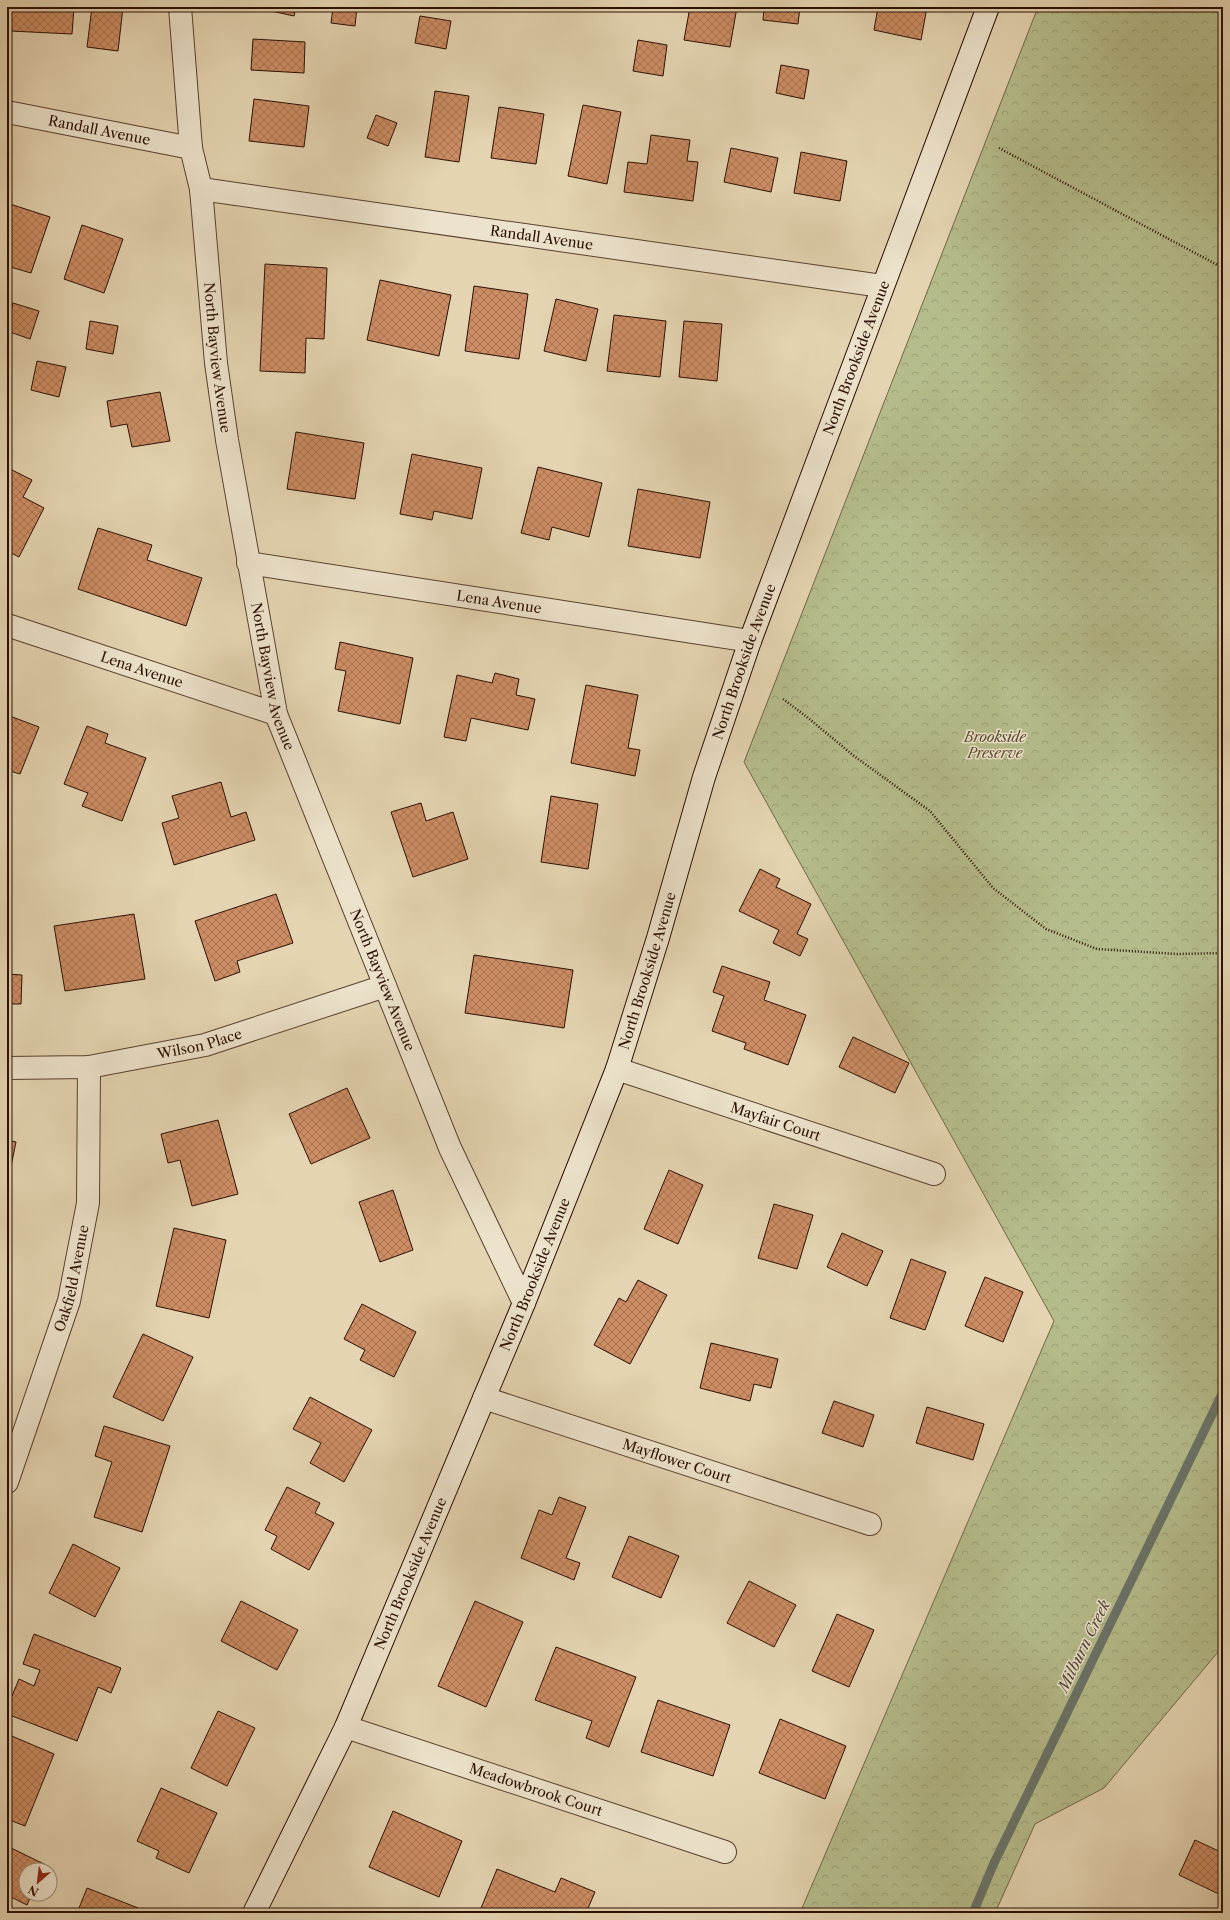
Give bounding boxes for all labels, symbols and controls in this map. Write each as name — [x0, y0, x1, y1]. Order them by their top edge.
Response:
street label: Randall Avenue — [47, 111, 152, 149]
street label: Randall Avenue — [489, 221, 594, 254]
street label: North Brookside Avenue — [819, 278, 894, 438]
street label: North Bayview Avenue — [200, 282, 235, 434]
street label: North Brookside Avenue — [708, 581, 780, 742]
street label: Lena Avenue — [455, 587, 543, 618]
street label: North Bayview Avenue — [247, 601, 299, 753]
street label: Lena Avenue — [98, 648, 186, 692]
park label: Brookside Preserve — [963, 728, 1027, 762]
street label: North Brookside Avenue — [615, 890, 680, 1052]
street label: North Bayview Avenue — [346, 906, 419, 1054]
street label: Wilson Place — [155, 1024, 244, 1063]
street label: Mayfair Court — [728, 1098, 823, 1145]
street label: North Brookside Avenue — [496, 1195, 574, 1354]
street label: Oakfield Avenue — [50, 1223, 93, 1334]
street label: Mayflower Court — [620, 1435, 734, 1487]
street label: North Brookside Avenue — [370, 1494, 450, 1652]
water label: Milburn Creek — [1052, 1597, 1114, 1697]
street label: Meadowbrook Court — [467, 1759, 605, 1820]
north arrow — [18, 1862, 58, 1902]
text: N — [25, 1882, 41, 1899]

